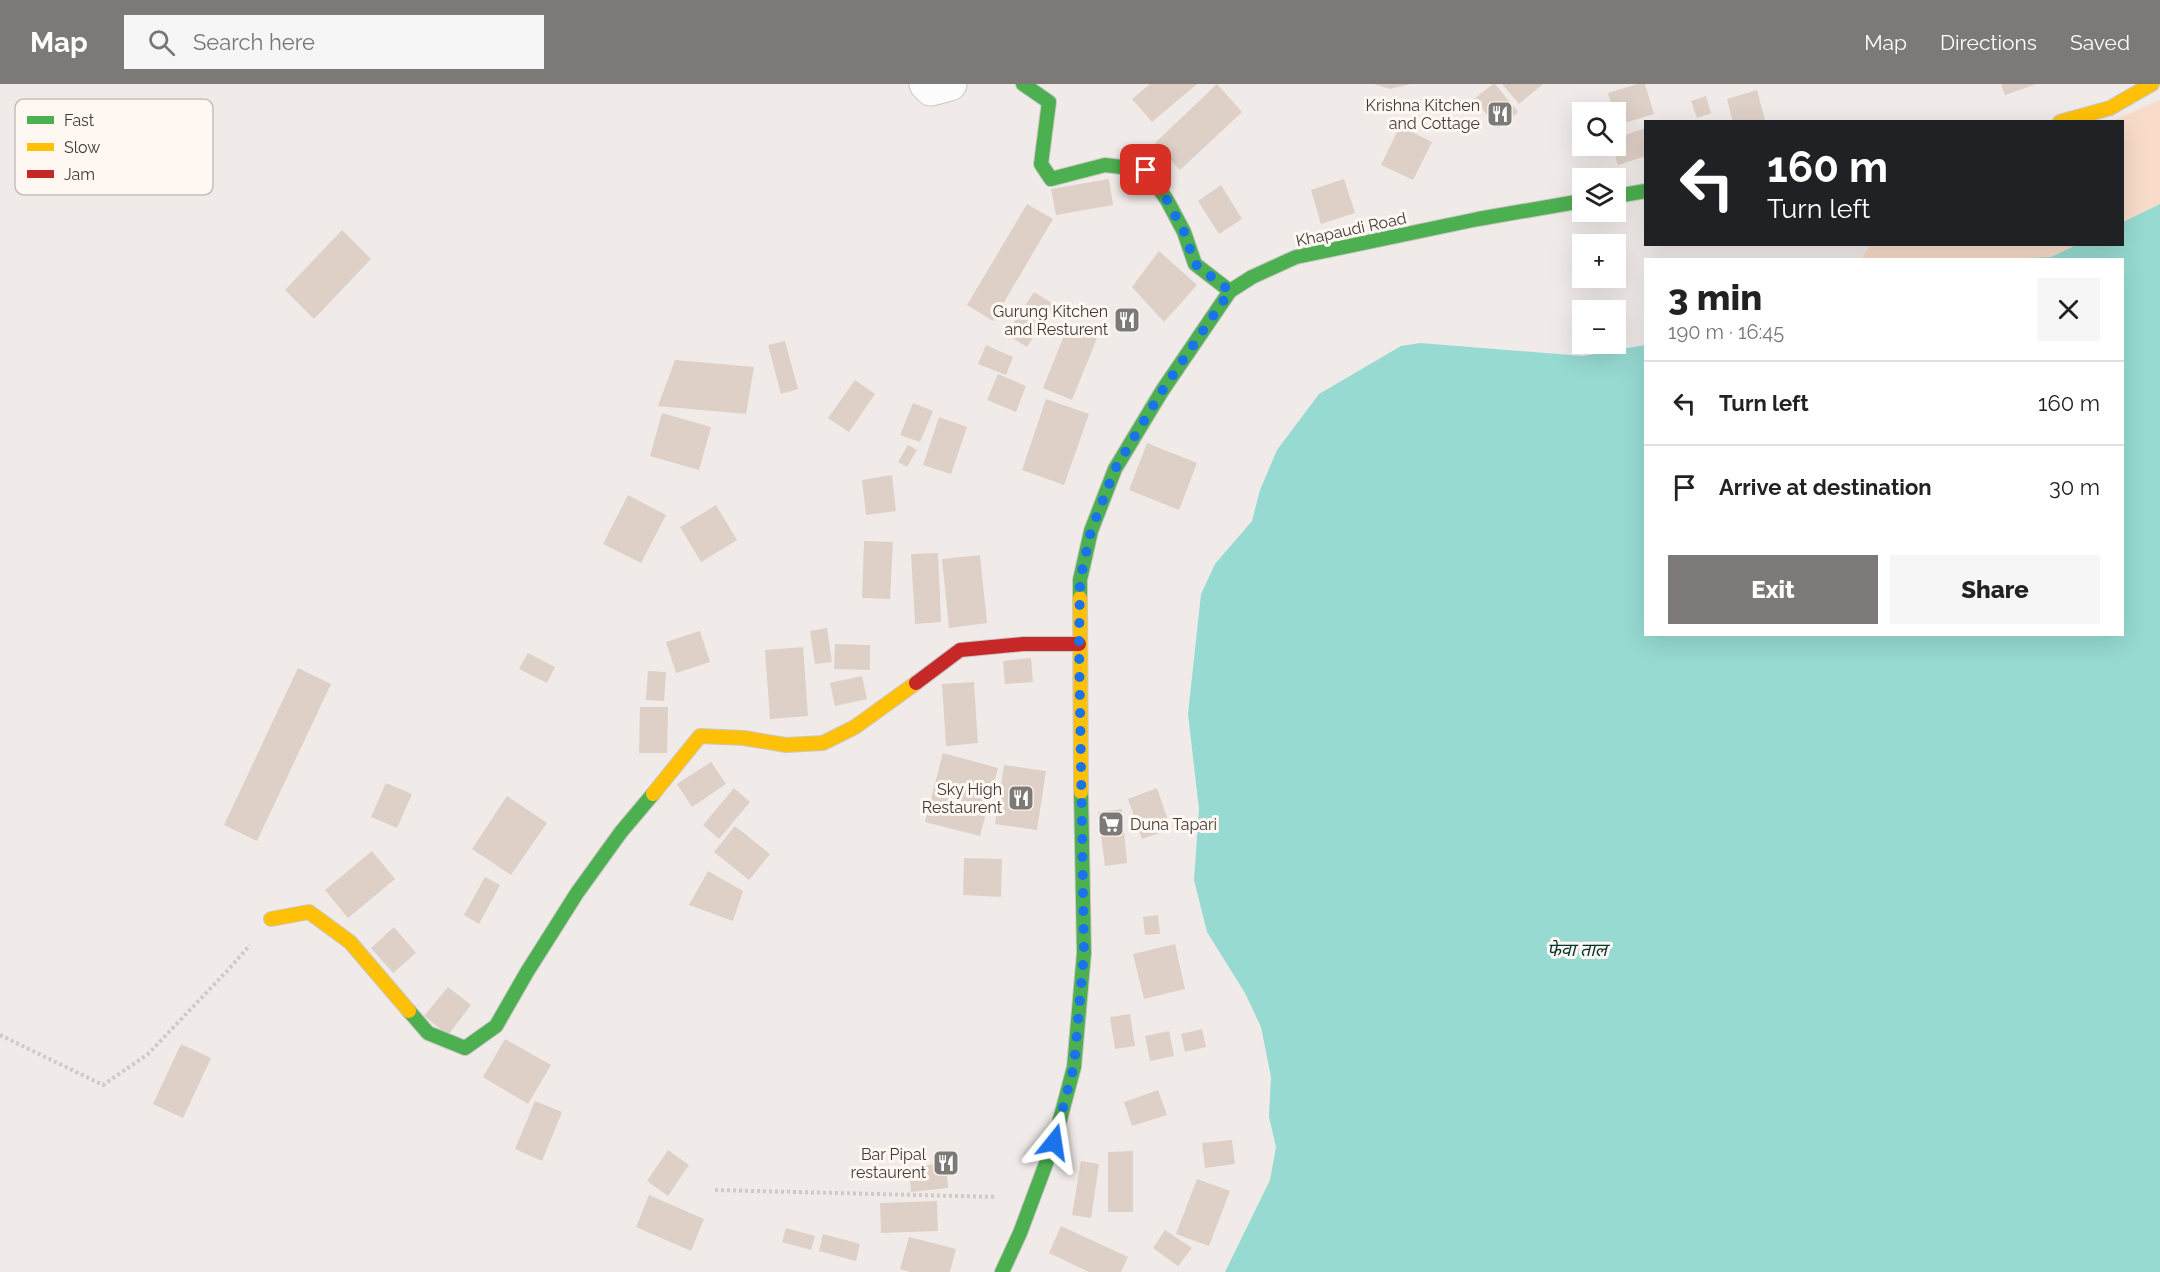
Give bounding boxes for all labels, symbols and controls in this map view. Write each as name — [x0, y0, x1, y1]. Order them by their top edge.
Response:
search box — [124, 15, 544, 69]
text: Map — [30, 26, 88, 59]
icon: search — [145, 26, 178, 59]
text: Search here — [193, 29, 315, 55]
text: Map — [1864, 30, 1907, 55]
text: Directions — [1940, 30, 2037, 55]
text: Saved — [2070, 30, 2130, 55]
place label: Krishna Kitchen and Cottage — [1366, 96, 1480, 133]
legend — [15, 99, 213, 195]
restaurant icon: Krishna Kitchen and Cottage — [1485, 99, 1515, 129]
map controls — [1572, 102, 1626, 354]
button: search — [1572, 102, 1626, 156]
text: Fast — [64, 111, 95, 130]
text: Slow — [64, 138, 100, 157]
text: 160 m — [1767, 143, 1888, 192]
pin — [1120, 144, 1171, 195]
icon: left — [1668, 144, 1746, 222]
icon: arrive — [1129, 153, 1162, 186]
text: Jam — [64, 165, 95, 184]
button: layers — [1572, 168, 1626, 222]
text: Turn left — [1767, 193, 1870, 224]
street label: Khapaudi Road — [1294, 209, 1408, 250]
button: + — [1572, 234, 1626, 288]
text: 3 min — [1668, 276, 1762, 318]
button: close — [2037, 278, 2100, 341]
button: − — [1572, 300, 1626, 354]
place label: Gurung Kitchen and Resturent — [993, 302, 1109, 339]
restaurant icon: Gurung Kitchen and Resturent — [1112, 305, 1142, 335]
text: 190 m · 16:45 — [1668, 320, 1784, 344]
icon: left — [1668, 387, 1701, 420]
text: Turn left — [1719, 390, 1809, 416]
text: 160 m — [2038, 390, 2100, 416]
icon: arrive — [1668, 471, 1701, 504]
text: Arrive at destination — [1719, 474, 1932, 500]
text: 30 m — [2049, 474, 2100, 500]
button: Exit — [1668, 555, 1878, 624]
button: Share — [1890, 555, 2100, 624]
place label: Sky High Restaurent — [922, 780, 1003, 817]
restaurant icon: Sky High Restaurent — [1006, 783, 1036, 813]
supermarket icon: Duna Tapari — [1096, 809, 1126, 839]
place label: Duna Tapari — [1130, 815, 1217, 834]
water label: फेवा ताल — [1547, 939, 1611, 960]
position arrow — [1022, 1110, 1086, 1174]
place label: Bar Pipal restaurent — [851, 1145, 927, 1182]
restaurant icon: Bar Pipal restaurent — [931, 1148, 961, 1178]

